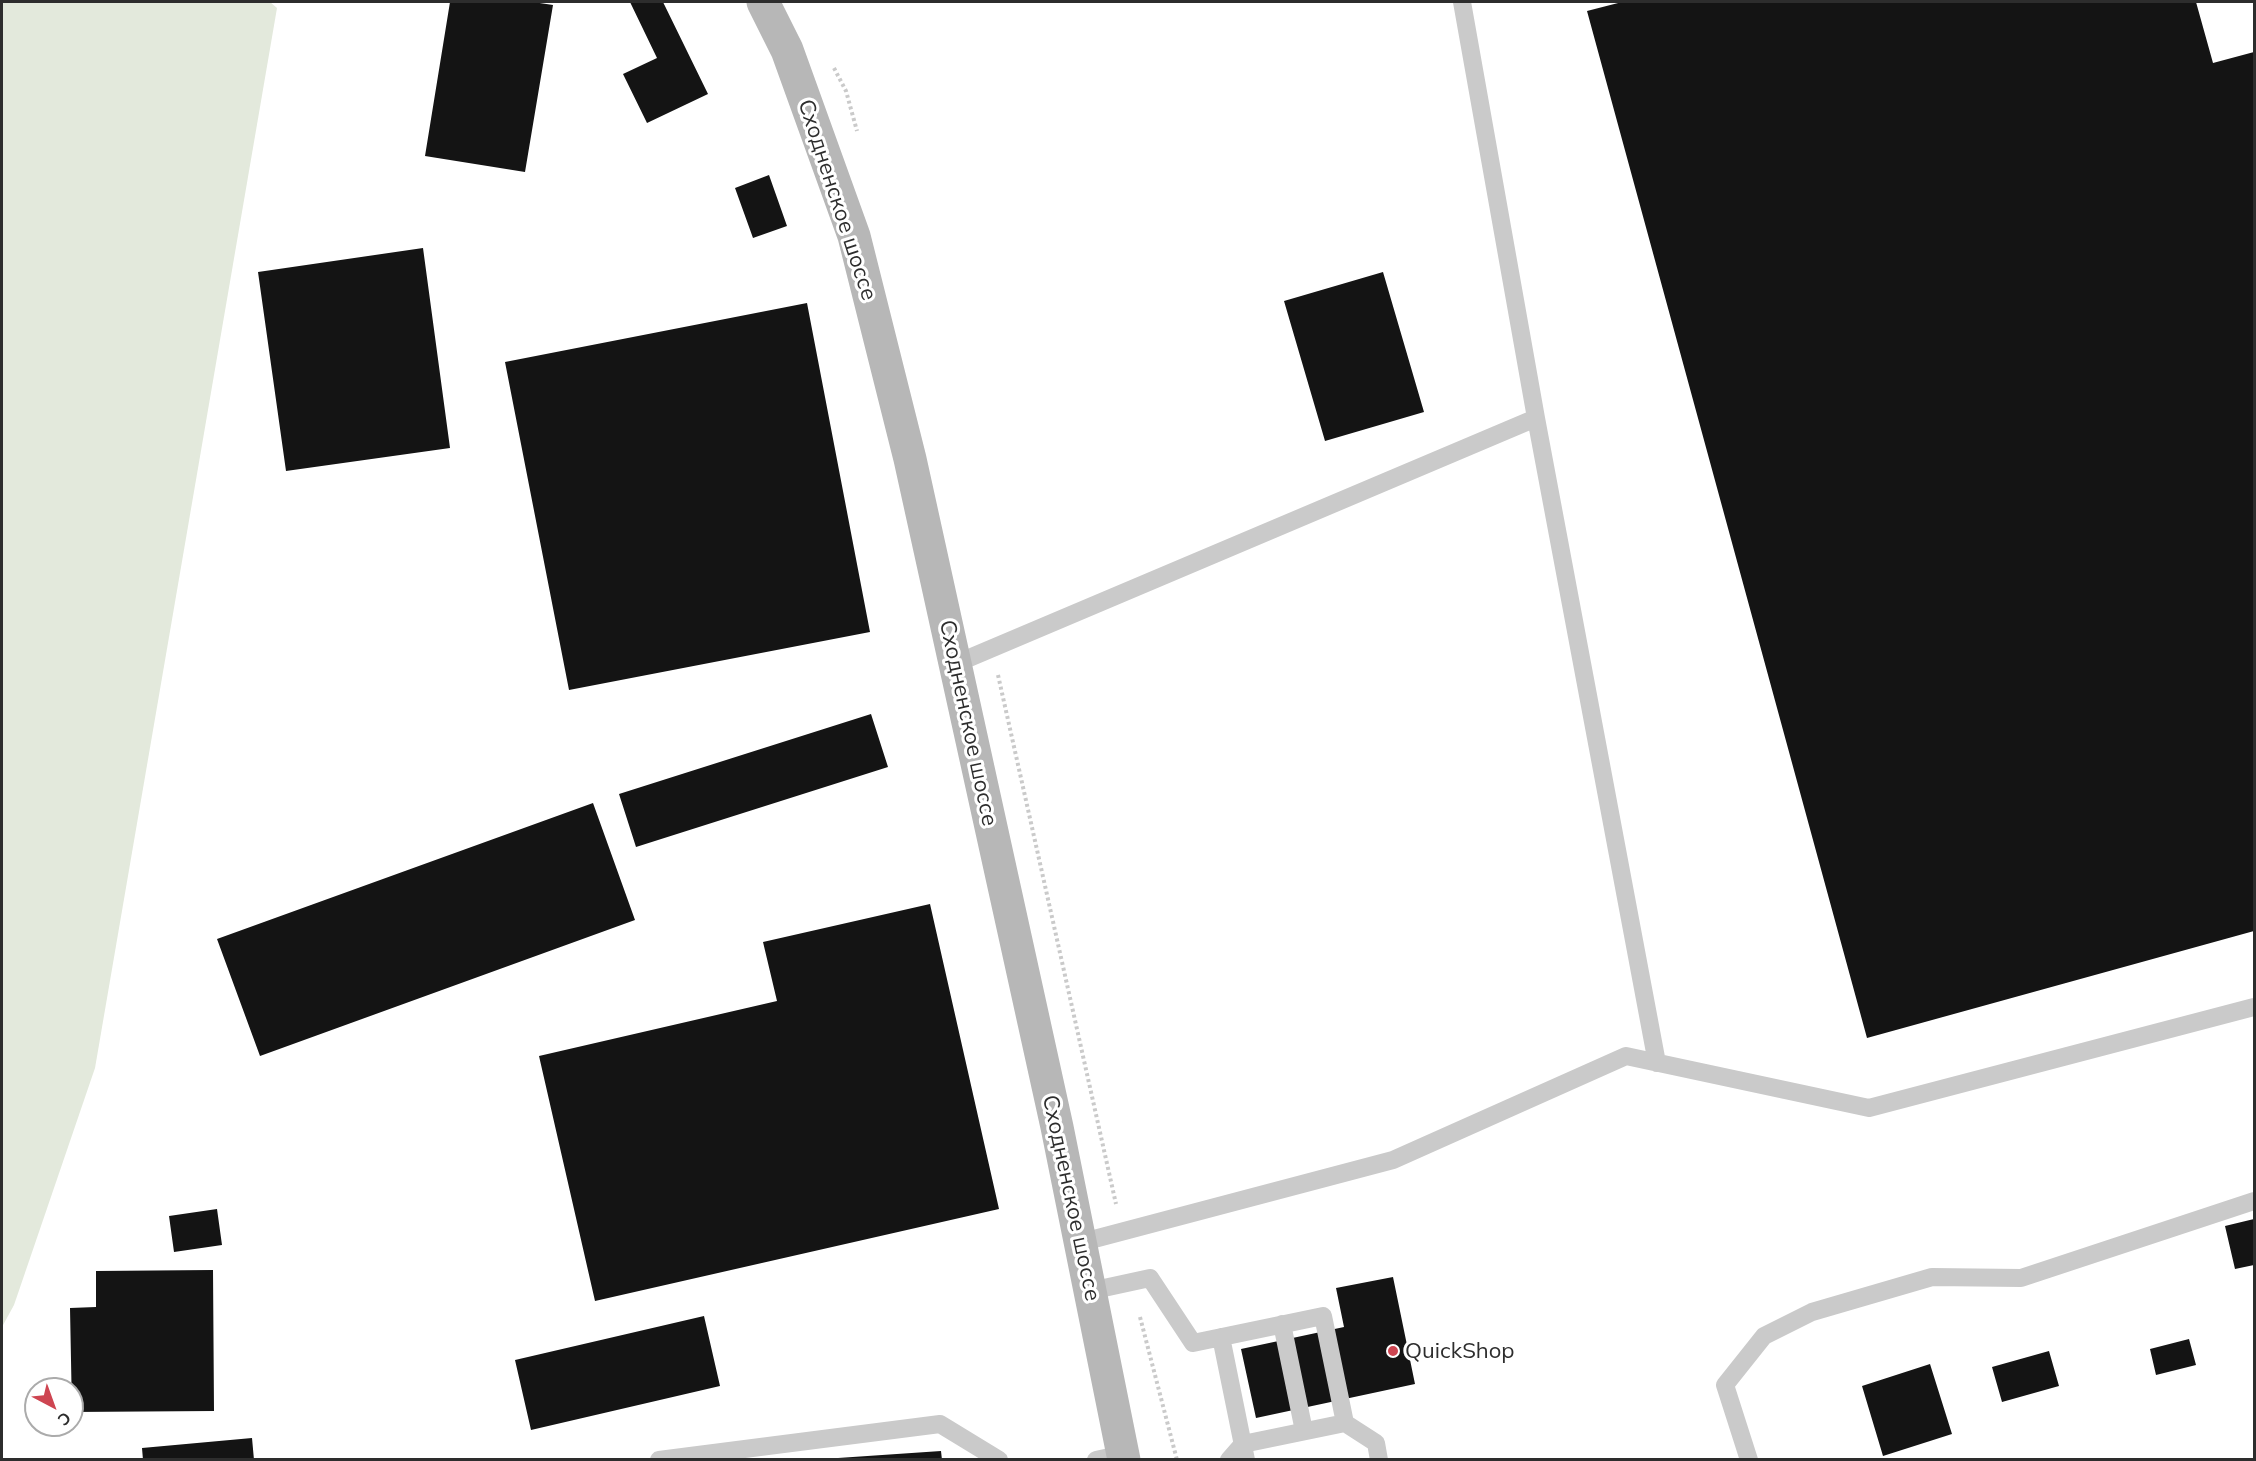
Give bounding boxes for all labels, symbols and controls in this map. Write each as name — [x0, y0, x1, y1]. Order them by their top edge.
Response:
street label: Сходненское шоссе — [792, 96, 882, 304]
street label: Сходненское шоссе — [933, 618, 1003, 828]
street label: Сходненское шоссе — [1036, 1093, 1106, 1303]
place label: QuickShop — [1405, 1338, 1514, 1364]
marker: QuickShop — [1386, 1344, 1400, 1358]
north arrow — [24, 1377, 84, 1437]
text: С — [54, 1408, 75, 1430]

